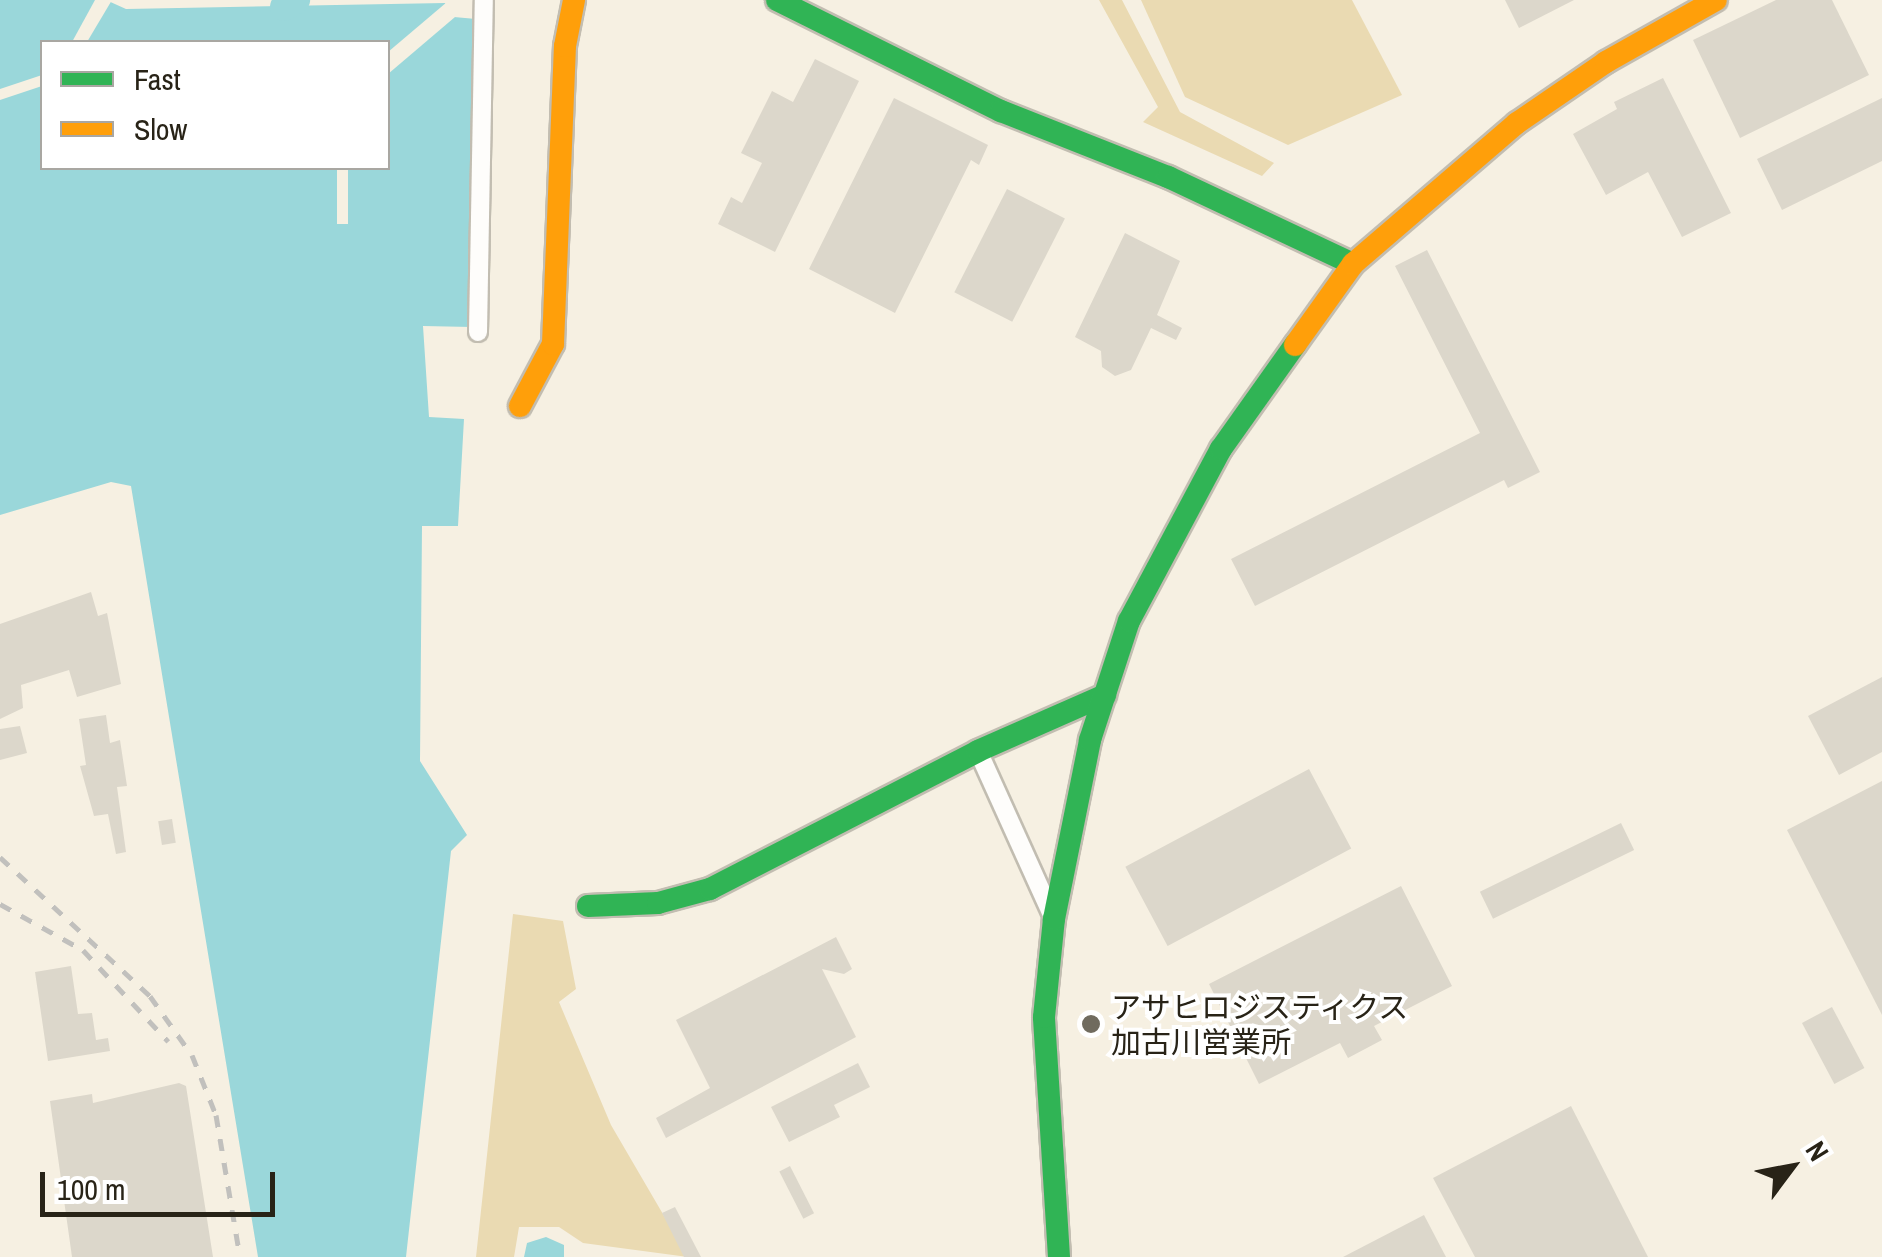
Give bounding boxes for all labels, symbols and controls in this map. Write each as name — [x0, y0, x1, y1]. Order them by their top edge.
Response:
legend — [40, 40, 390, 170]
text: Fast — [134, 59, 181, 99]
text: Slow — [134, 109, 187, 149]
place label: アサヒロジスティクス 加古川営業所 — [1111, 989, 1411, 1060]
marker: アサヒロジスティクス 加古川営業所 — [1080, 1013, 1102, 1035]
north arrow — [1742, 1117, 1842, 1217]
text: N — [1797, 1134, 1838, 1168]
scale bar — [45, 1152, 280, 1214]
text: 100 m — [57, 1169, 125, 1209]

